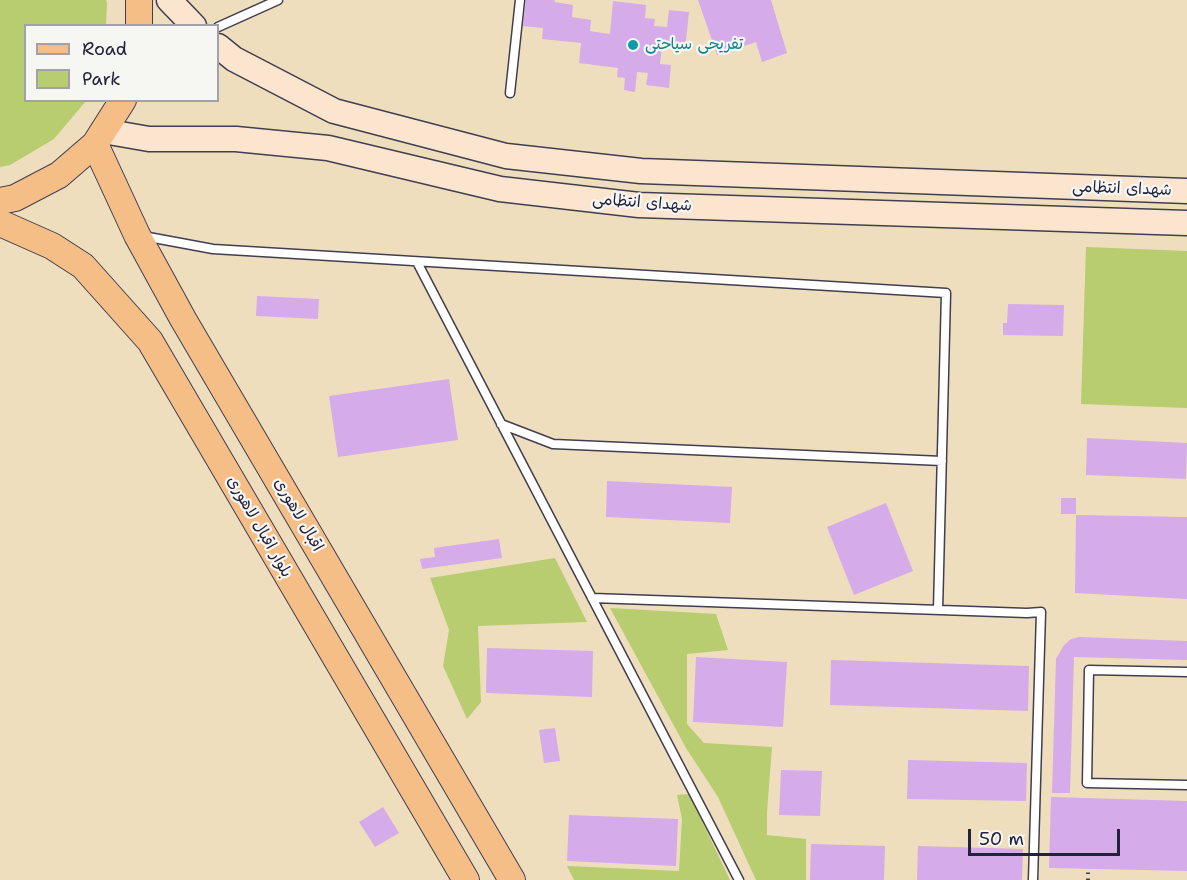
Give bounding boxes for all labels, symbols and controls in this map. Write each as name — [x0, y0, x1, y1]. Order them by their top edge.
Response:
legend — [24, 24, 219, 102]
place label: تفریحی سیاحتی — [645, 35, 743, 55]
text: Road — [82, 37, 127, 61]
marker: تفریحی سیاحتی — [626, 38, 640, 52]
text: Park — [82, 67, 121, 91]
street label: شهدای انتظامی — [1072, 178, 1172, 200]
street label: شهدای انتظامی — [592, 190, 692, 216]
street label: بلوار اقبال لاهوری — [222, 473, 296, 581]
street label: اقبال لاهوری — [269, 475, 327, 555]
scale bar — [971, 817, 1122, 855]
text: 50 m — [979, 827, 1024, 851]

